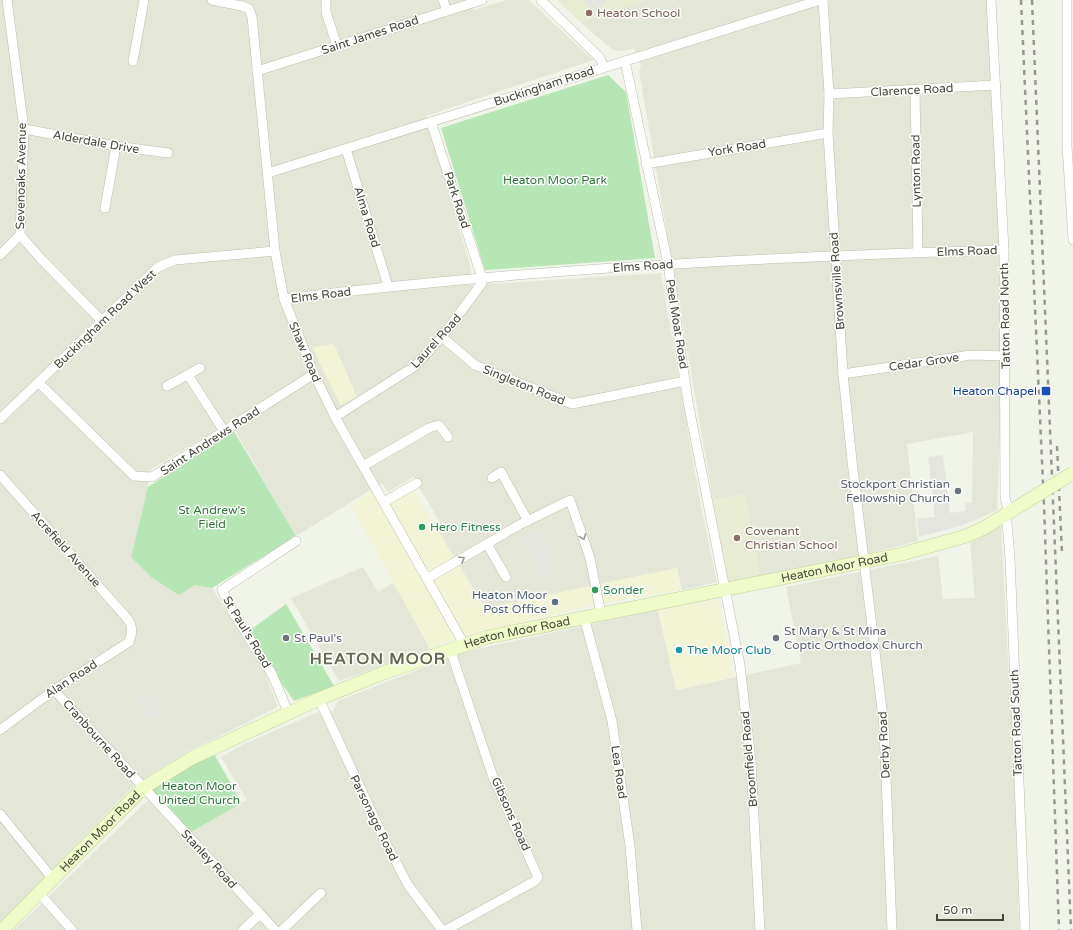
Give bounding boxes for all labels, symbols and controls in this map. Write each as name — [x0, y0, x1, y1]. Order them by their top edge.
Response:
place label: Heaton School — [597, 6, 680, 20]
marker: Heaton School — [584, 8, 594, 18]
street label: Saint James Road — [320, 13, 420, 57]
street label: Buckingham Road — [492, 63, 596, 109]
street label: Clarence Road — [870, 81, 954, 99]
street label: Sevenoaks Avenue — [13, 122, 29, 230]
street label: Alderdale Drive — [52, 128, 140, 157]
street label: Lynton Road — [908, 134, 924, 208]
street label: York Road — [707, 137, 767, 159]
street label: Park Road — [441, 170, 473, 230]
park label: Heaton Moor Park — [503, 173, 607, 187]
street label: Alma Road — [351, 185, 383, 249]
street label: Brownsville Road — [827, 232, 847, 330]
street label: Elms Road — [936, 243, 998, 259]
street label: Elms Road — [612, 257, 674, 275]
street label: Tatton Road North — [997, 263, 1013, 369]
street label: Buckingham Road West — [51, 266, 159, 371]
street label: Peel Moat Road — [663, 278, 691, 370]
street label: Elms Road — [290, 284, 352, 306]
street label: Laurel Road — [408, 311, 464, 371]
street label: Shaw Road — [286, 320, 324, 384]
street label: Cedar Grove — [888, 350, 960, 374]
street label: Singleton Road — [481, 362, 567, 408]
place label: Heaton Chapel — [953, 384, 1037, 398]
marker: Heaton Chapel — [1040, 385, 1052, 397]
street label: Saint Andrews Road — [158, 404, 262, 478]
place label: Stockport Christian Fellowship Church — [840, 477, 950, 505]
marker: Stockport Christian Fellowship Church — [953, 486, 963, 496]
park label: St Andrew's Field — [178, 503, 246, 531]
street label: Acrefield Avenue — [28, 508, 104, 590]
place label: Hero Fitness — [430, 520, 501, 534]
marker: Hero Fitness — [417, 522, 427, 532]
place label: Covenant Christian School — [745, 524, 837, 552]
one-way arrow — [578, 533, 586, 540]
marker: Covenant Christian School — [732, 533, 742, 543]
street label: Heaton Moor Road — [780, 550, 889, 585]
one-way arrow — [458, 556, 465, 563]
place label: Sonder — [603, 583, 644, 597]
marker: Sonder — [590, 585, 600, 595]
place label: Heaton Moor Post Office — [472, 588, 547, 616]
street label: St Paul's Road — [220, 594, 274, 670]
marker: Heaton Moor Post Office — [550, 597, 560, 607]
street label: Heaton Moor Road — [462, 614, 571, 652]
place label: St Mary & St Mina Coptic Orthodox Church — [784, 624, 923, 652]
place label: St Paul's — [294, 631, 342, 645]
marker: St Paul's — [281, 633, 291, 643]
marker: St Mary & St Mina Coptic Orthodox Church — [771, 633, 781, 643]
place label: The Moor Club — [687, 643, 771, 657]
marker: The Moor Club — [674, 645, 684, 655]
district label: HEATON MOOR — [310, 649, 446, 669]
street label: Alan Road — [42, 657, 100, 701]
street label: Tatton Road South — [1007, 669, 1025, 777]
street label: Cranbourne Road — [60, 697, 138, 781]
street label: Broomfield Road — [738, 710, 760, 808]
street label: Derby Road — [875, 711, 893, 779]
street label: Lea Road — [608, 744, 630, 800]
street label: Parsonage Road — [347, 773, 401, 863]
street label: Gibsons Road — [489, 775, 533, 853]
park label: Heaton Moor United Church — [158, 779, 240, 807]
street label: Heaton Moor Road — [57, 788, 143, 875]
street label: Stanley Road — [178, 827, 240, 891]
scale bar — [937, 896, 1003, 922]
text: 50 m — [943, 903, 972, 917]

